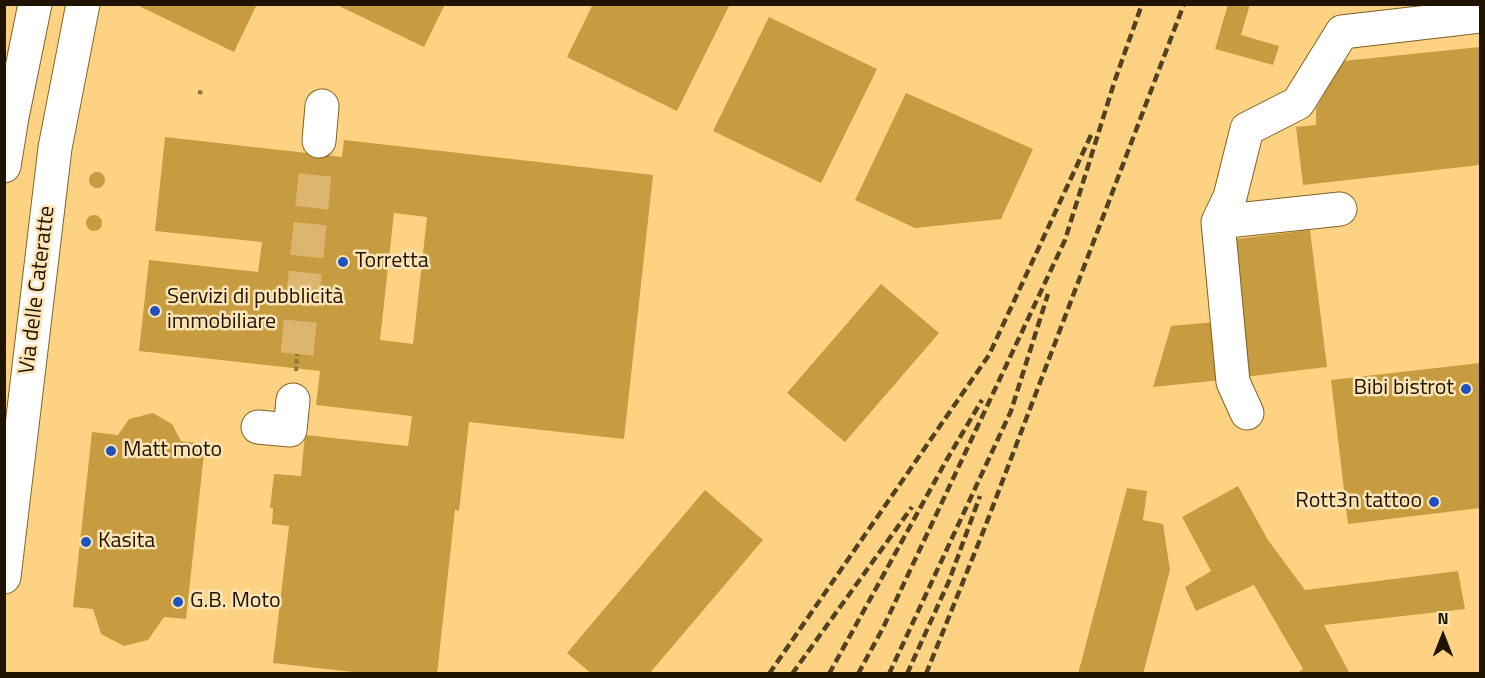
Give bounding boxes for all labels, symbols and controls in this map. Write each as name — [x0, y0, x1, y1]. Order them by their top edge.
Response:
street label: Via delle Cateratte — [15, 204, 61, 376]
place label: Torretta — [355, 249, 429, 275]
marker: Torretta — [336, 255, 350, 269]
place label: Servizi di pubblicità immobiliare — [167, 285, 343, 336]
marker: Servizi di pubblicità immobiliare — [148, 304, 162, 318]
place label: Bibi bistrot — [1353, 376, 1454, 402]
marker: Bibi bistrot — [1459, 382, 1473, 396]
place label: Matt moto — [123, 438, 222, 464]
marker: Matt moto — [104, 444, 118, 458]
place label: Rott3n tattoo — [1295, 489, 1422, 515]
marker: Rott3n tattoo — [1427, 495, 1441, 509]
place label: Kasita — [98, 529, 155, 555]
marker: Kasita — [79, 535, 93, 549]
place label: G.B. Moto — [190, 589, 281, 615]
marker: G.B. Moto — [171, 595, 185, 609]
north arrow — [1413, 606, 1473, 666]
text: N — [1437, 606, 1449, 630]

